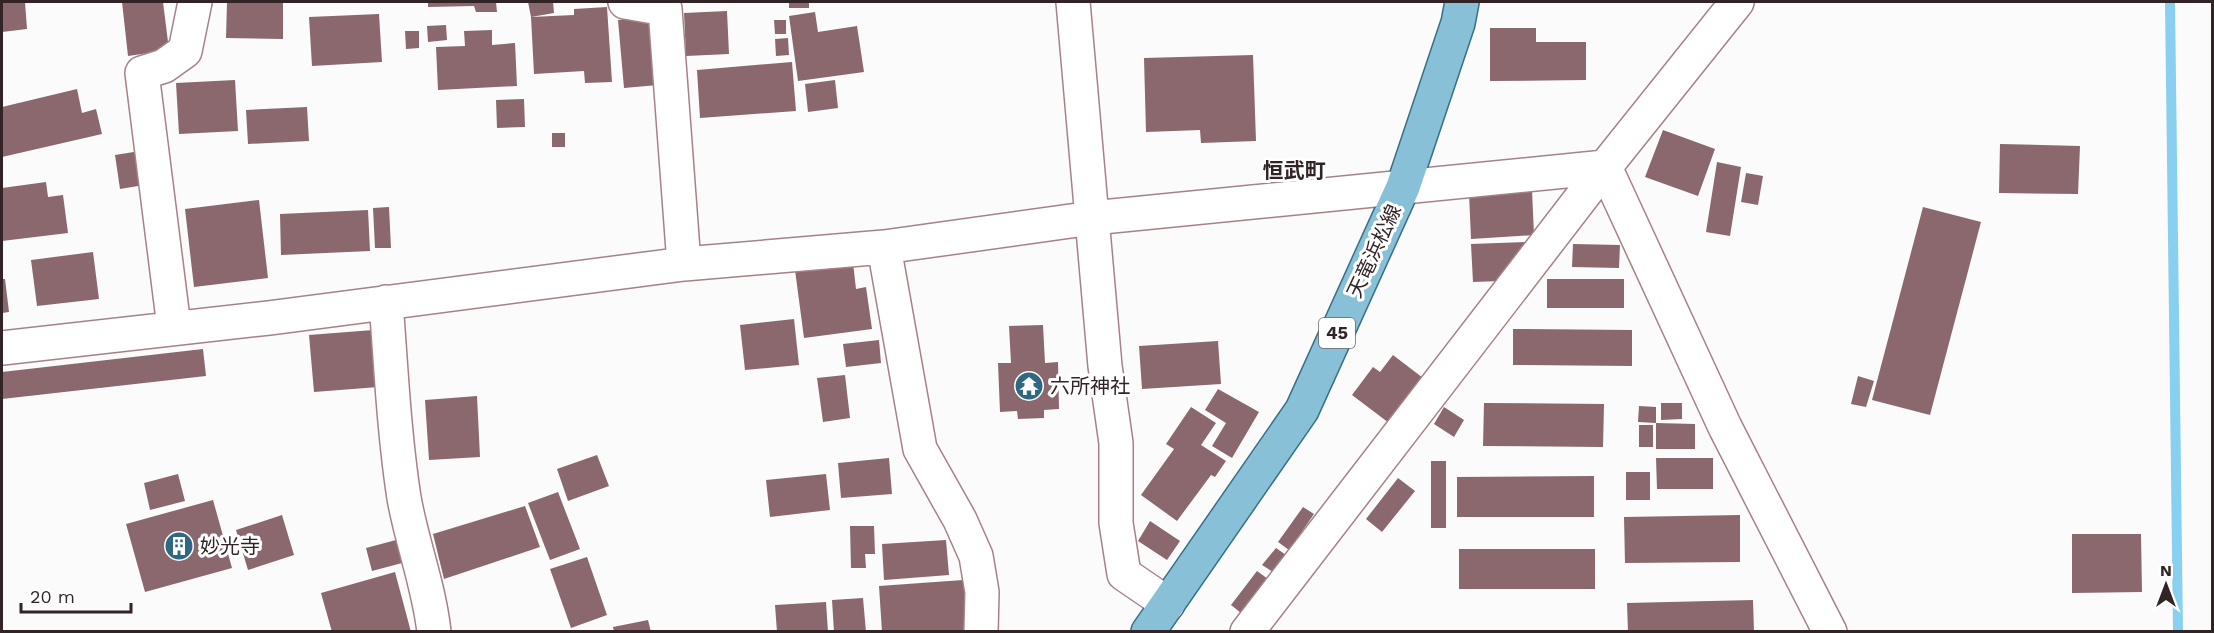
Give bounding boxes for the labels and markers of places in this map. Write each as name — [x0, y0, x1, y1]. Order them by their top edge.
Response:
temple icon: 六所神社 — [1013, 370, 1045, 402]
place label: 六所神社 — [1050, 374, 1130, 398]
building icon: 妙光寺 — [163, 530, 195, 562]
place label: 妙光寺 — [200, 534, 260, 558]

